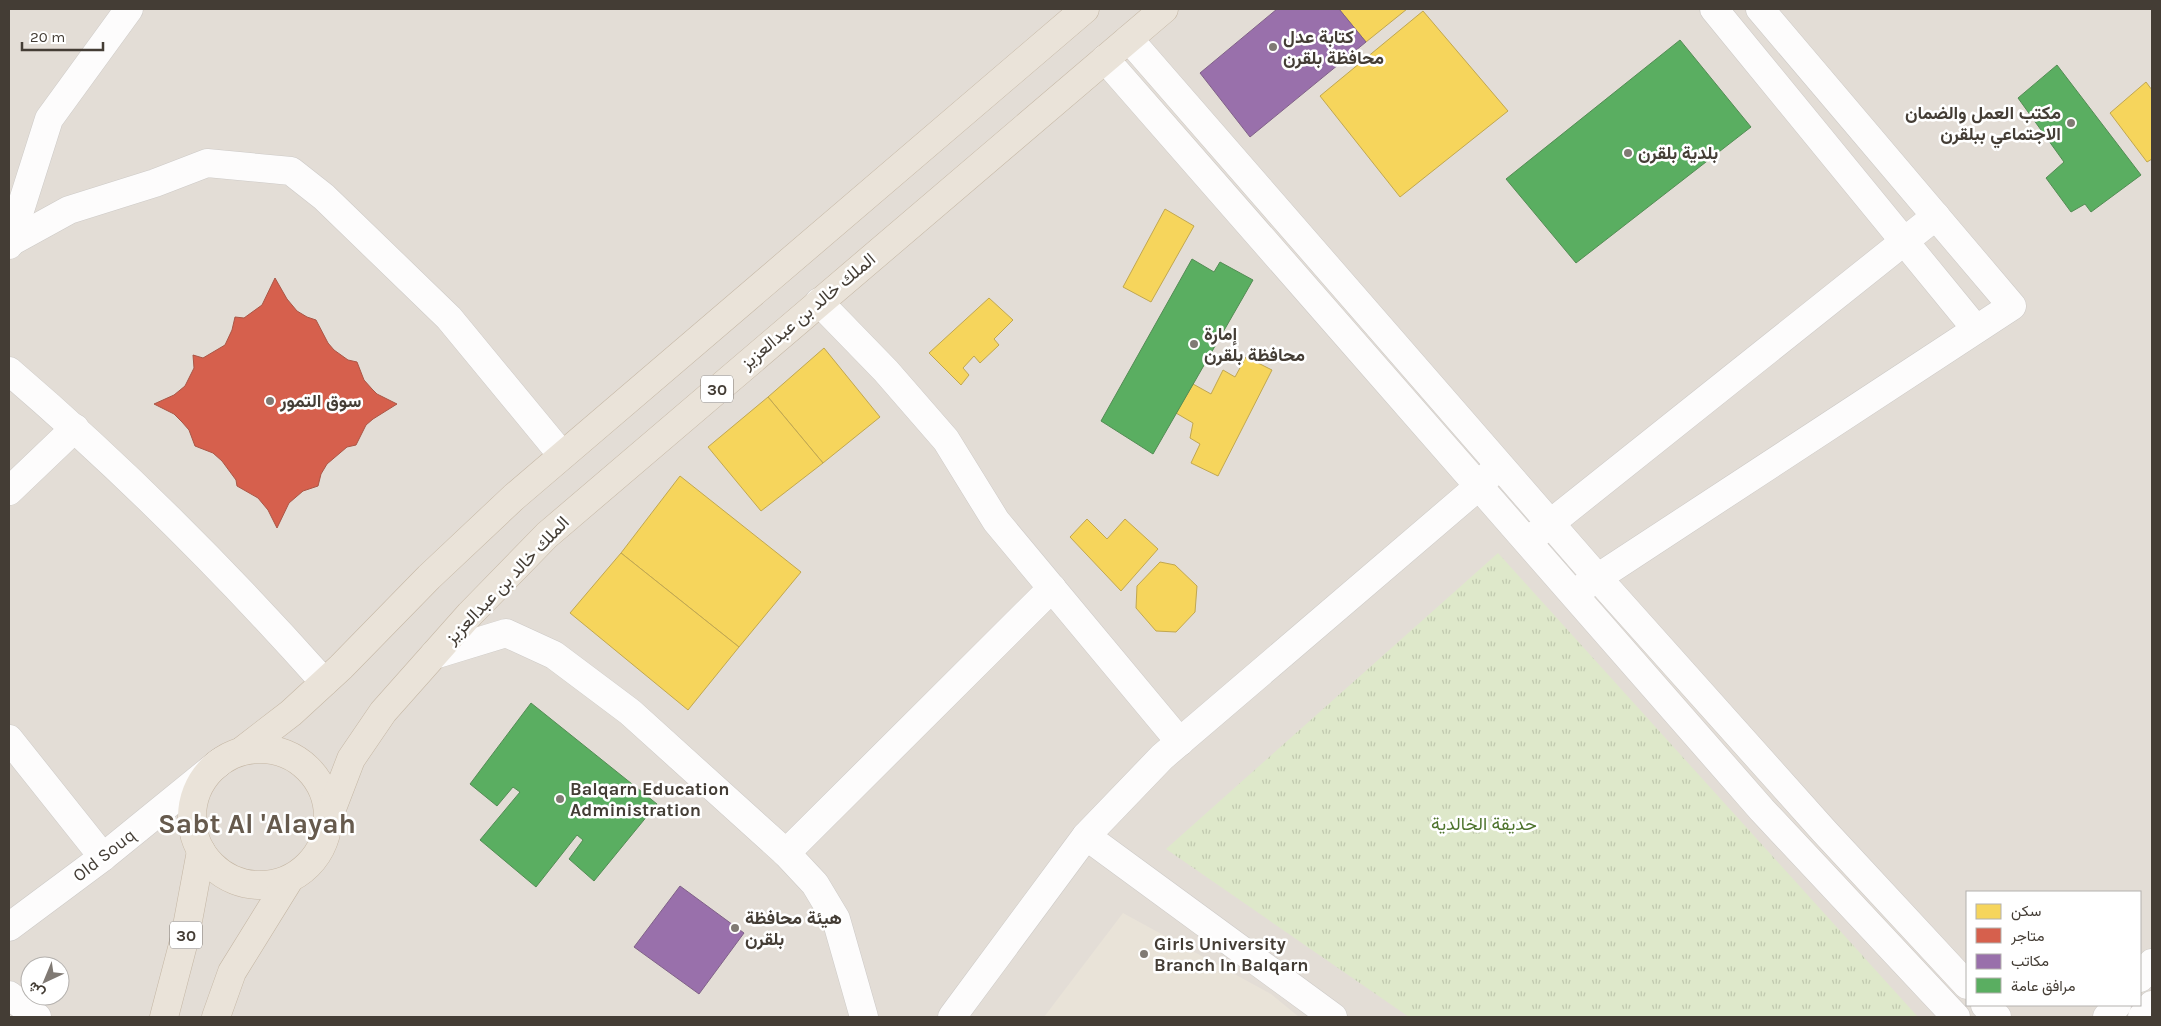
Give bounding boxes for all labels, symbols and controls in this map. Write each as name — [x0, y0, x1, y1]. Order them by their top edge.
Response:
scale bar — [22, 20, 104, 52]
place label: كتابة عدل محافظة بلقرن — [1283, 26, 1384, 69]
text: 20 m — [30, 28, 65, 46]
marker: كتابة عدل محافظة بلقرن — [1267, 41, 1279, 53]
place label: مكتب العمل والضمان الاجتماعي ببلقرن — [1905, 102, 2061, 149]
marker: مكتب العمل والضمان الاجتماعي ببلقرن — [2065, 117, 2077, 129]
place label: بلدية بلقرن — [1638, 142, 1718, 164]
marker: بلدية بلقرن — [1622, 147, 1634, 159]
street label: الملك خالد بن عبدالعزيز — [735, 248, 880, 375]
place label: إمارة محافظة بلقرن — [1204, 323, 1305, 366]
marker: إمارة محافظة بلقرن — [1188, 338, 1200, 350]
road number: 30 — [701, 376, 733, 402]
place label: سوق التمور — [279, 390, 361, 412]
marker: سوق التمور — [264, 395, 276, 407]
street label: الملك خالد بن عبدالعزيز — [440, 511, 574, 649]
place label: Balqarn Education Administration — [570, 778, 729, 821]
marker: Balqarn Education Administration — [554, 793, 566, 805]
district label: Sabt Al 'Alayah — [158, 807, 356, 840]
park label: حديقة الخالدية — [1431, 813, 1537, 835]
street label: Old Souq — [68, 824, 140, 886]
legend — [1966, 891, 2141, 1006]
text: سكن — [2011, 902, 2041, 921]
place label: هيئة محافظة بلقرن — [745, 907, 842, 950]
road number: 30 — [170, 922, 202, 948]
marker: هيئة محافظة بلقرن — [729, 922, 741, 934]
text: متاجر — [2010, 927, 2045, 945]
place label: Girls University Branch In Balqarn — [1154, 933, 1309, 976]
marker: Girls University Branch In Balqarn — [1138, 948, 1150, 960]
text: مكاتب — [2011, 952, 2049, 970]
north arrow — [20, 956, 70, 1006]
text: مرافق عامة — [2011, 977, 2076, 996]
text: ش — [24, 978, 48, 1002]

